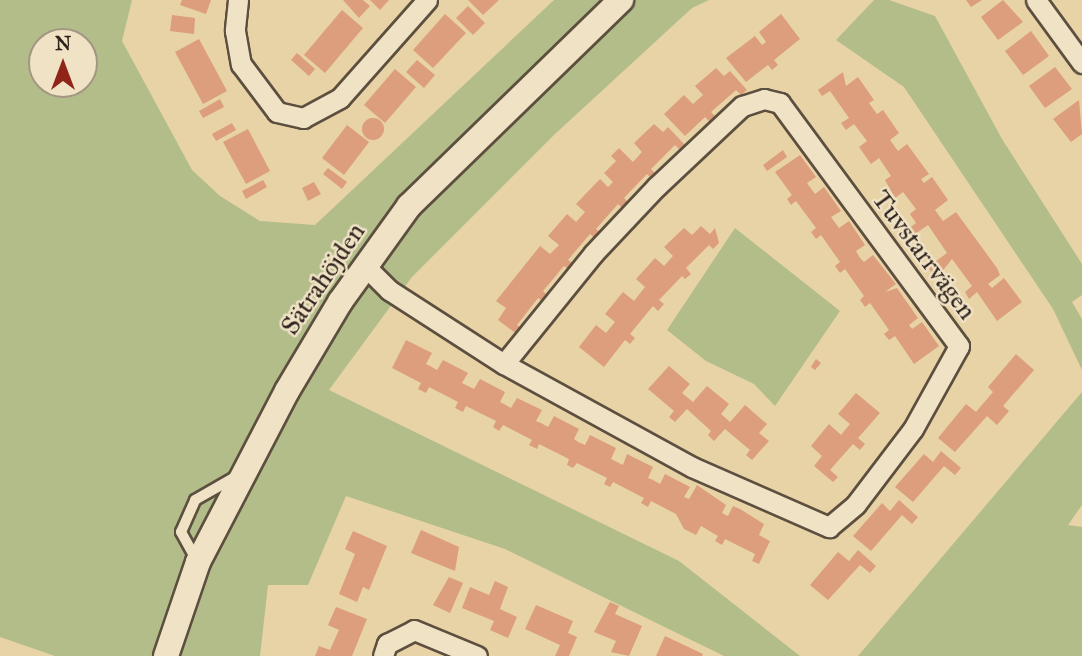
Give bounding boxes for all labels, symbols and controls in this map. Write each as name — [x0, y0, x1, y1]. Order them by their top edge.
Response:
north arrow — [28, 28, 98, 98]
text: N — [55, 32, 71, 55]
street label: Tuvstarrvägen — [865, 184, 983, 326]
street label: Sätrahöjden — [274, 217, 372, 341]

